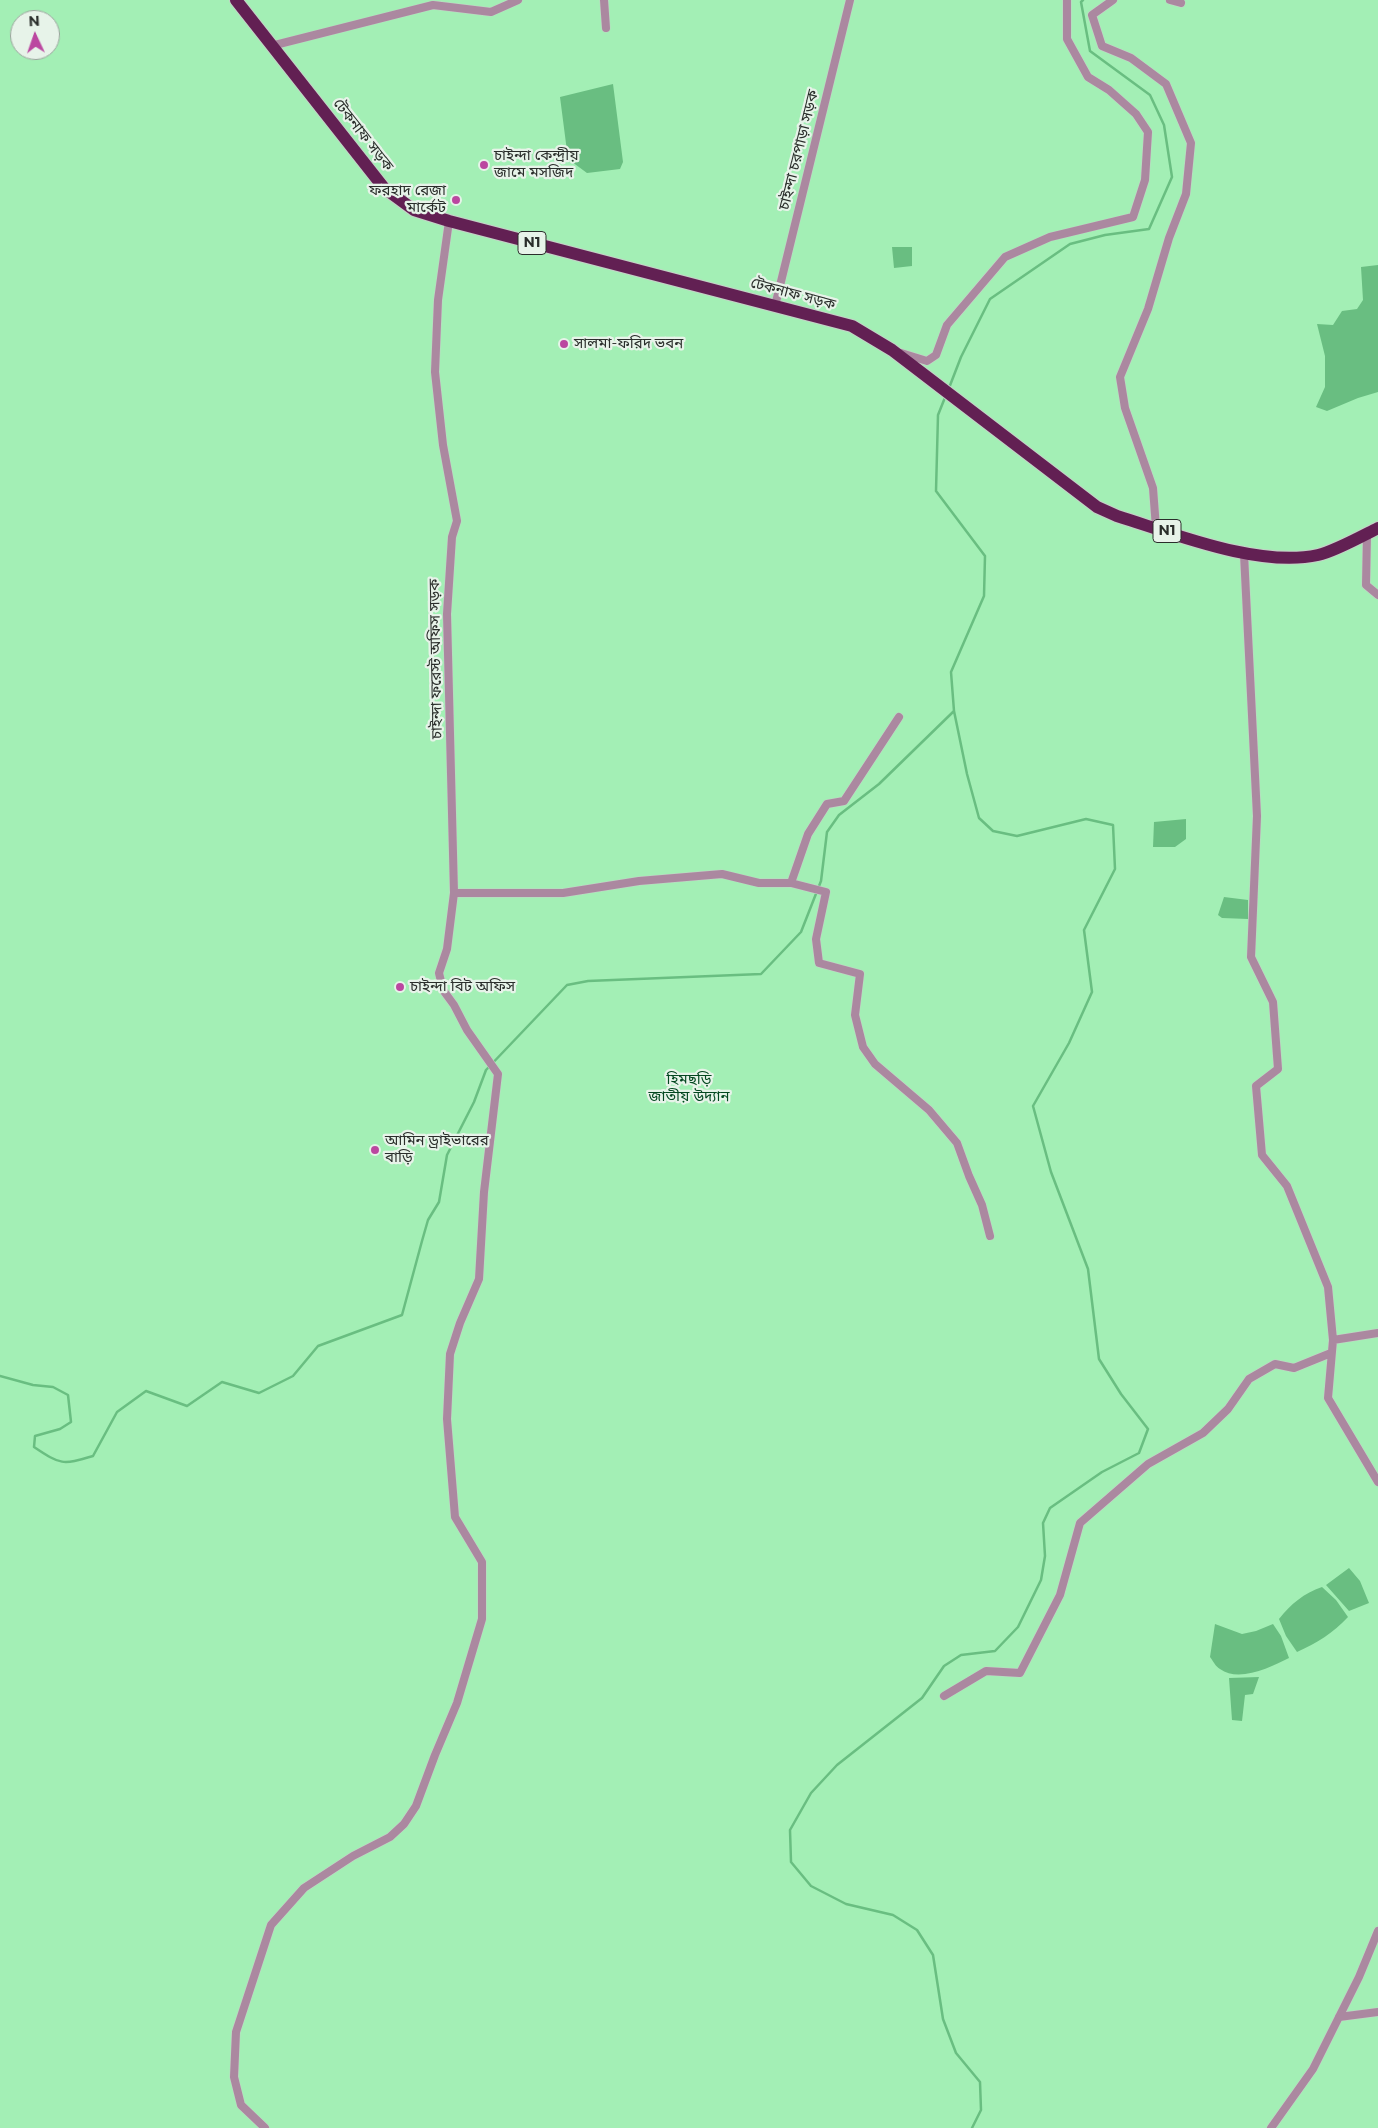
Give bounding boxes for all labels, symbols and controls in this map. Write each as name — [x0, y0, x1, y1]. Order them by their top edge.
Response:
north arrow — [10, 10, 60, 60]
text: N — [28, 12, 40, 30]
street label: চাইন্দা চরপাড়া সড়ক — [775, 88, 823, 212]
street label: টেকনাফ সড়ক — [329, 95, 397, 175]
place label: চাইন্দা কেন্দ্রীয় জামে মসজিদ — [494, 147, 579, 182]
marker: চাইন্দা কেন্দ্রীয় জামে মসজিদ — [478, 159, 490, 171]
place label: ফরহাদ রেজা মার্কেট — [369, 182, 446, 217]
marker: ফরহাদ রেজা মার্কেট — [450, 194, 462, 206]
road number: N1 — [518, 232, 546, 254]
street label: টেকনাফ সড়ক — [749, 274, 837, 314]
place label: সালমা-ফরিদ ভবন — [574, 335, 683, 353]
marker: সালমা-ফরিদ ভবন — [558, 338, 570, 350]
road number: N1 — [1153, 520, 1181, 542]
street label: চাইন্দা ফরেস্ট অফিস সড়ক — [426, 579, 446, 739]
place label: চাইন্দা বিট অফিস — [410, 978, 515, 996]
marker: চাইন্দা বিট অফিস — [394, 981, 406, 993]
park label: হিমছড়ি জাতীয় উদ্যান — [649, 1071, 729, 1106]
place label: আমিন ড্রাইভারের বাড়ি — [385, 1132, 489, 1167]
marker: আমিন ড্রাইভারের বাড়ি — [369, 1144, 381, 1156]

